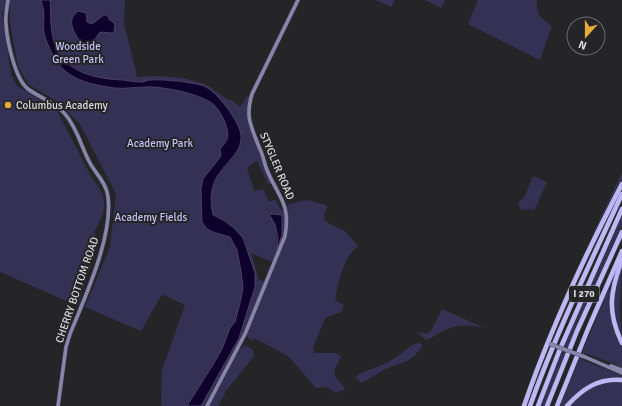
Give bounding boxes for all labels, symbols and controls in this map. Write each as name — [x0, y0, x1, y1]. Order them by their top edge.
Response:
north arrow — [566, 16, 606, 56]
text: N — [577, 37, 588, 52]
park label: Woodside Green Park — [52, 40, 104, 66]
place label: Columbus Academy — [16, 99, 108, 112]
marker: Columbus Academy — [3, 100, 13, 110]
street label: STYGLER ROAD — [257, 130, 297, 202]
park label: Academy Park — [127, 137, 193, 150]
park label: Academy Fields — [115, 211, 188, 224]
street label: CHERRY BOTTOM ROAD — [53, 235, 101, 345]
road number: I 270 — [569, 286, 599, 302]

